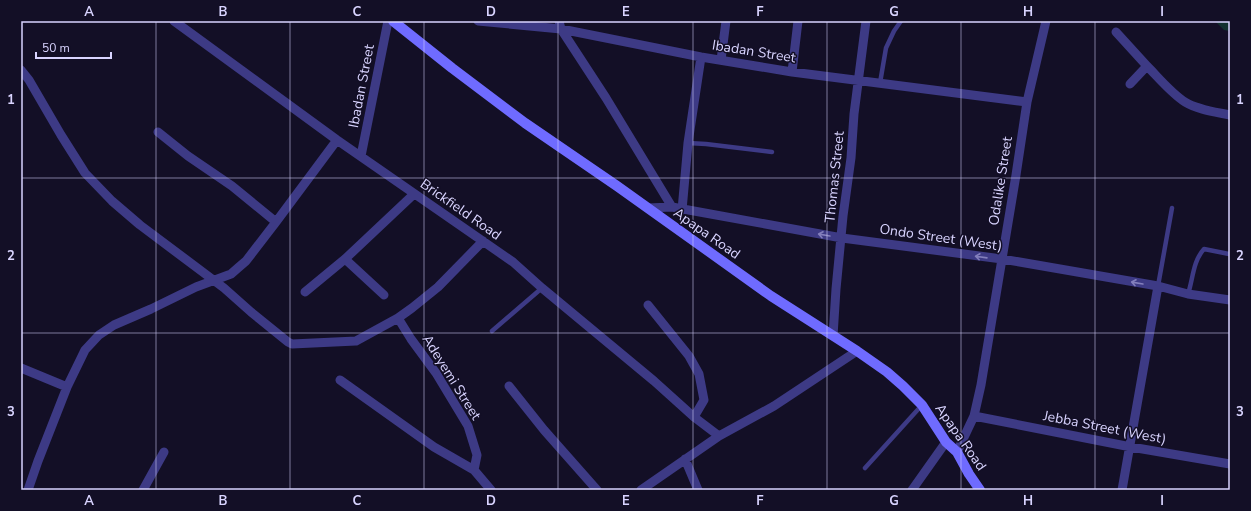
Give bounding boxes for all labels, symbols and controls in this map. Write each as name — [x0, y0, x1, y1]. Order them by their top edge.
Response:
text: A — [84, 3, 94, 21]
text: B — [219, 3, 228, 21]
text: C — [353, 3, 362, 21]
text: D — [486, 3, 496, 21]
text: E — [622, 3, 630, 21]
text: F — [756, 3, 764, 21]
text: G — [889, 3, 899, 21]
text: H — [1023, 3, 1033, 21]
text: I — [1160, 3, 1164, 21]
scale bar — [36, 34, 111, 60]
street label: Ibadan Street — [711, 36, 797, 68]
text: 50 m — [42, 40, 70, 56]
street label: Ibadan Street — [344, 43, 379, 129]
text: 1 — [7, 91, 15, 109]
text: 1 — [1236, 91, 1244, 109]
street label: Thomas Street — [820, 130, 849, 224]
street label: Odalike Street — [984, 135, 1017, 227]
street label: Brickfield Road — [416, 174, 505, 244]
street label: Apapa Road — [670, 203, 744, 263]
street label: Ondo Street (West) — [878, 219, 1004, 256]
one-way arrow — [818, 230, 831, 238]
text: 2 — [7, 247, 15, 265]
text: 2 — [1236, 247, 1244, 265]
one-way arrow — [975, 253, 988, 261]
one-way arrow — [1131, 279, 1144, 287]
street label: Adeyemi Street — [418, 331, 485, 424]
street label: Apapa Road — [931, 400, 991, 474]
text: 3 — [7, 403, 15, 421]
text: 3 — [1236, 403, 1244, 421]
street label: Jebba Street (West) — [1041, 406, 1168, 449]
text: A — [84, 492, 94, 510]
text: B — [219, 492, 228, 510]
text: C — [353, 492, 362, 510]
text: D — [486, 492, 496, 510]
text: E — [622, 492, 630, 510]
text: F — [756, 492, 764, 510]
text: G — [889, 492, 899, 510]
text: H — [1023, 492, 1033, 510]
text: I — [1160, 492, 1164, 510]

